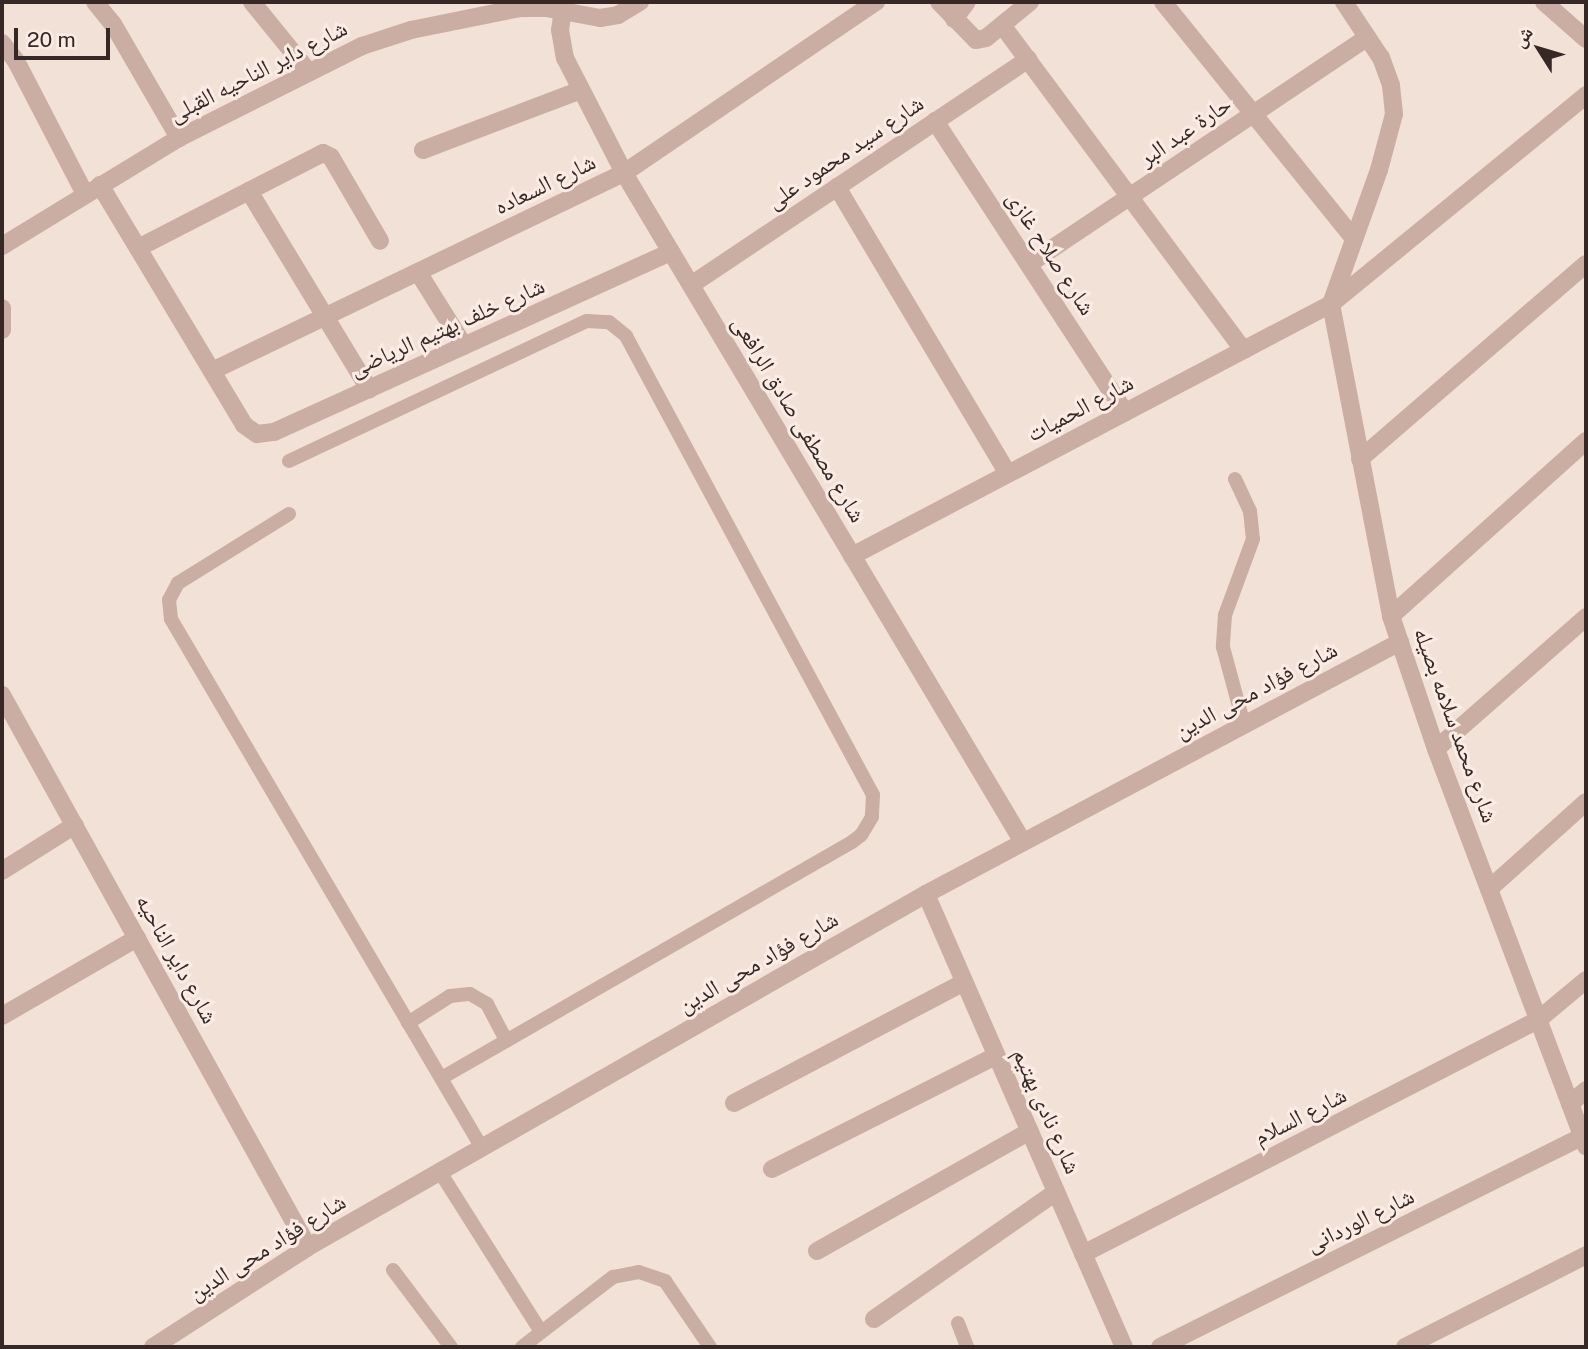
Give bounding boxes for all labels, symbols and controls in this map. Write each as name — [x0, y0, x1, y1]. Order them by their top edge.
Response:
scale bar — [18, 14, 114, 58]
street label: شارع داير الناحيه القبلى — [164, 14, 352, 128]
north arrow — [1504, 14, 1574, 84]
text: ش — [1507, 22, 1537, 51]
text: 20 m — [27, 27, 76, 52]
street label: شارع سيد محمود على — [761, 89, 929, 215]
street label: حارة عبد البر — [1134, 90, 1236, 172]
street label: شارع السعاده — [490, 148, 600, 220]
street label: شارع صلاح غازى — [1001, 186, 1101, 320]
street label: شارع خلف بهتيم الرياضى — [345, 272, 549, 382]
street label: شارع مصطفى صادق الرافعى — [726, 311, 872, 527]
street label: شارع الحميات — [1022, 369, 1138, 447]
street label: شارع محمد سلامه بصيله — [1408, 624, 1504, 826]
street label: شارع فؤاد محى الدين — [1170, 636, 1342, 744]
street label: شارع داير الناحيه — [130, 890, 224, 1028]
street label: شارع فؤاد محى الدين — [673, 905, 843, 1019]
street label: شارع نادى بهتيم — [1007, 1044, 1087, 1178]
street label: شارع السلام — [1249, 1081, 1351, 1151]
street label: شارع الوردانى — [1302, 1182, 1418, 1258]
street label: شارع فؤاد محى الدين — [183, 1188, 351, 1306]

